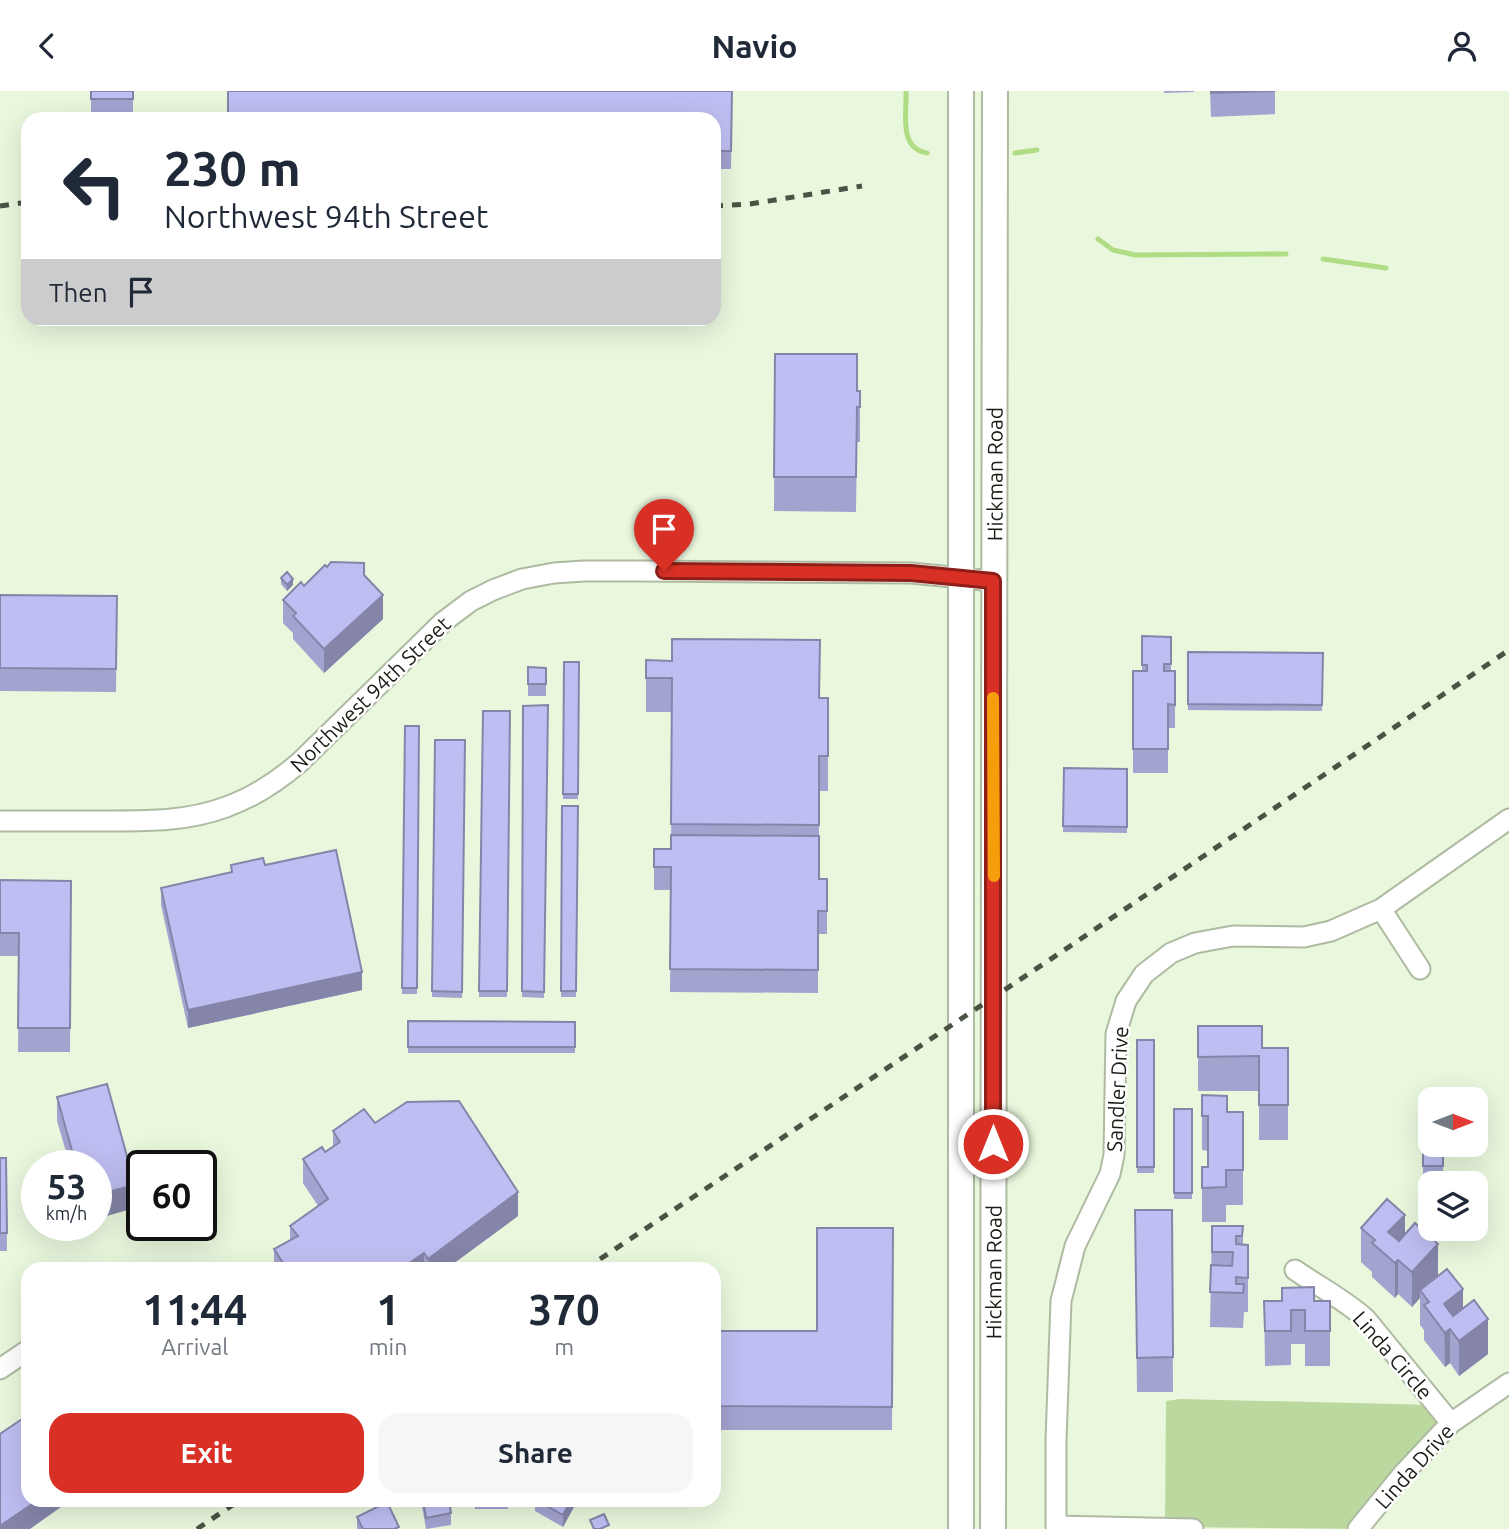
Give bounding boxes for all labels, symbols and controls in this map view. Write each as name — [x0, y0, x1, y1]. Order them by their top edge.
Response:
icon: back — [28, 27, 66, 65]
icon: person — [1443, 27, 1481, 65]
text: Navio — [711, 28, 798, 64]
icon: left — [49, 140, 140, 231]
text: 230 m — [164, 140, 301, 195]
text: Northwest 94th Street — [164, 198, 488, 234]
icon: arrive — [122, 273, 160, 311]
text: Then — [49, 278, 108, 307]
street label: Hickman Road — [982, 407, 1007, 541]
pin — [634, 499, 694, 571]
icon: arrive — [645, 510, 683, 548]
street label: Northwest 94th Street — [285, 611, 455, 777]
street label: Sandler Drive — [1102, 1026, 1132, 1152]
north arrow — [1418, 1087, 1488, 1157]
map controls — [1418, 1087, 1488, 1241]
position arrow — [956, 1107, 1030, 1181]
speed limit sign: 60 — [126, 1150, 217, 1241]
text: 53 — [47, 1166, 86, 1206]
button: layers — [1418, 1171, 1488, 1241]
text: km/h — [46, 1203, 87, 1223]
street label: Hickman Road — [981, 1205, 1005, 1339]
text: 11:44 — [142, 1286, 247, 1333]
text: 1 — [376, 1286, 400, 1333]
text: 370 — [529, 1286, 600, 1333]
street label: Linda Circle — [1348, 1306, 1438, 1404]
text: Arrival — [161, 1334, 228, 1359]
text: min — [369, 1334, 407, 1359]
text: m — [554, 1334, 574, 1359]
button: Exit — [49, 1413, 364, 1493]
button: Share — [378, 1413, 693, 1493]
street label: Linda Drive — [1370, 1419, 1458, 1513]

